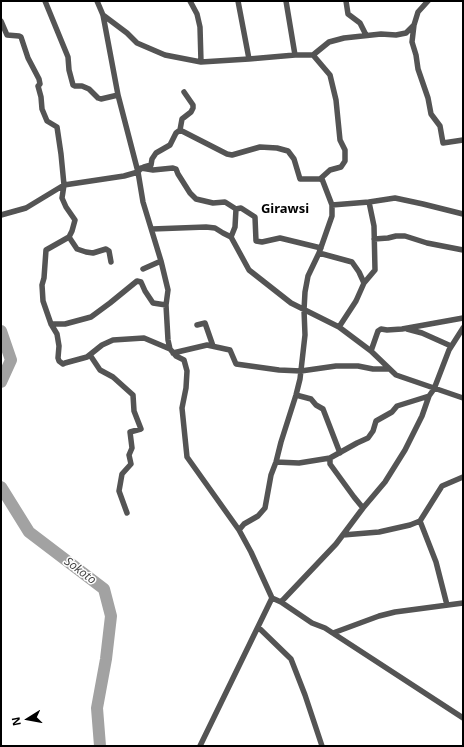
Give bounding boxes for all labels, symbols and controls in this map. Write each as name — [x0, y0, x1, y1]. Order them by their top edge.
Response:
district label: Girawsi — [261, 201, 309, 217]
water label: Sokoto — [61, 554, 99, 588]
north arrow — [8, 699, 48, 739]
text: N — [8, 716, 24, 727]

